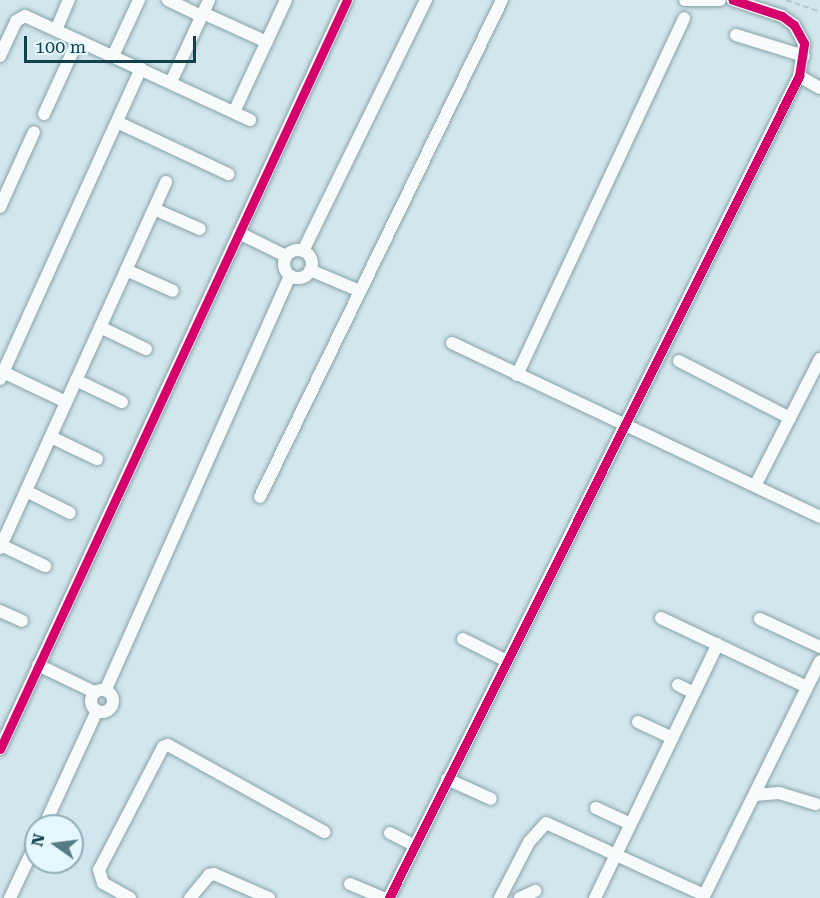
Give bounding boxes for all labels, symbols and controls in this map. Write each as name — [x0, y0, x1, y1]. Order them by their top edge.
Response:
scale bar — [27, 24, 200, 62]
text: 100 m — [35, 36, 86, 57]
north arrow — [24, 814, 84, 874]
text: N — [27, 832, 49, 848]

